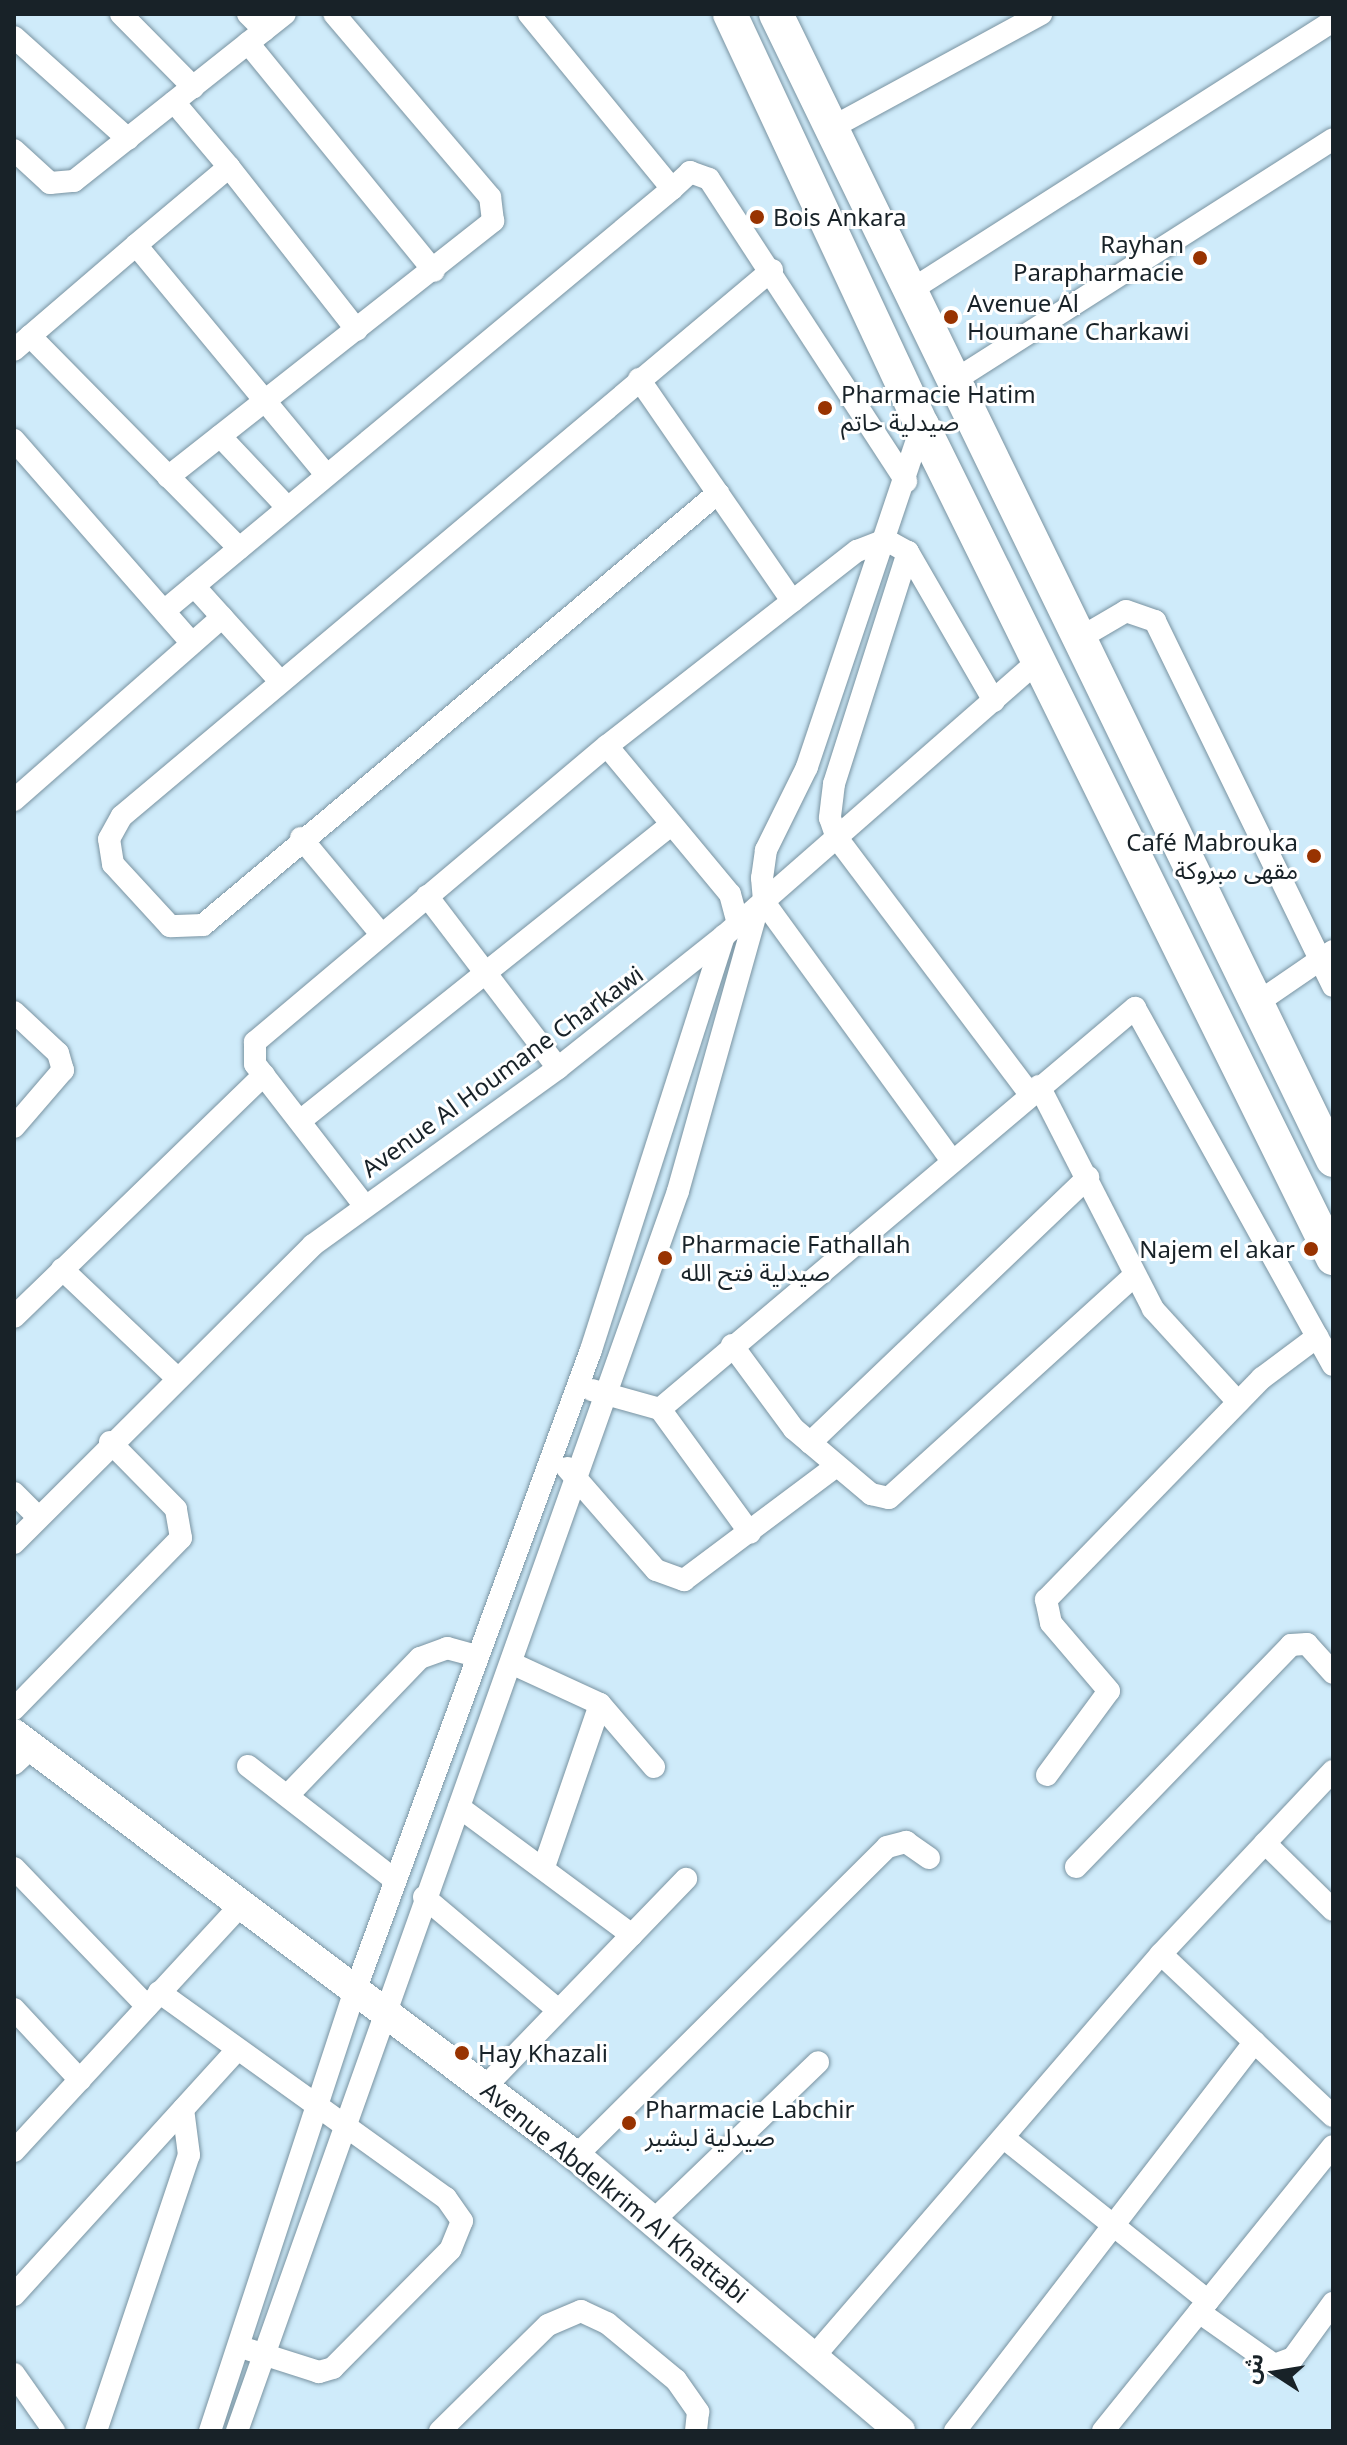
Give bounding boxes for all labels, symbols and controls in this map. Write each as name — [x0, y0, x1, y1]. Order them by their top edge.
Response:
place label: Bois Ankara — [773, 203, 906, 231]
marker: Bois Ankara — [748, 208, 766, 226]
place label: Rayhan Parapharmacie — [1013, 230, 1184, 286]
marker: Rayhan Parapharmacie — [1191, 249, 1209, 267]
place label: Avenue Al Houmane Charkawi — [967, 289, 1189, 345]
marker: Avenue Al Houmane Charkawi — [942, 308, 960, 326]
place label: Pharmacie Hatim صيدلية حاتم — [841, 380, 1036, 436]
marker: Pharmacie Hatim صيدلية حاتم — [816, 399, 834, 417]
place label: Café Mabrouka مقهى مبروكة — [1126, 828, 1298, 884]
marker: Café Mabrouka مقهى مبروكة — [1305, 847, 1323, 865]
street label: Avenue Al Houmane Charkawi — [356, 959, 648, 1183]
place label: Pharmacie Fathallah صيدلية فتح الله — [681, 1230, 911, 1286]
place label: Najem el akar — [1139, 1235, 1295, 1263]
marker: Najem el akar — [1302, 1240, 1320, 1258]
marker: Pharmacie Fathallah صيدلية فتح الله — [656, 1249, 674, 1267]
place label: Hay Khazali — [478, 2039, 608, 2067]
marker: Hay Khazali — [453, 2044, 471, 2062]
street label: Avenue Abdelkrim Al Khattabi — [476, 2075, 754, 2309]
place label: Pharmacie Labchir صيدلية لبشير — [645, 2095, 854, 2151]
marker: Pharmacie Labchir صيدلية لبشير — [620, 2114, 638, 2132]
north arrow — [1235, 2333, 1315, 2413]
text: ش — [1234, 2350, 1269, 2386]

